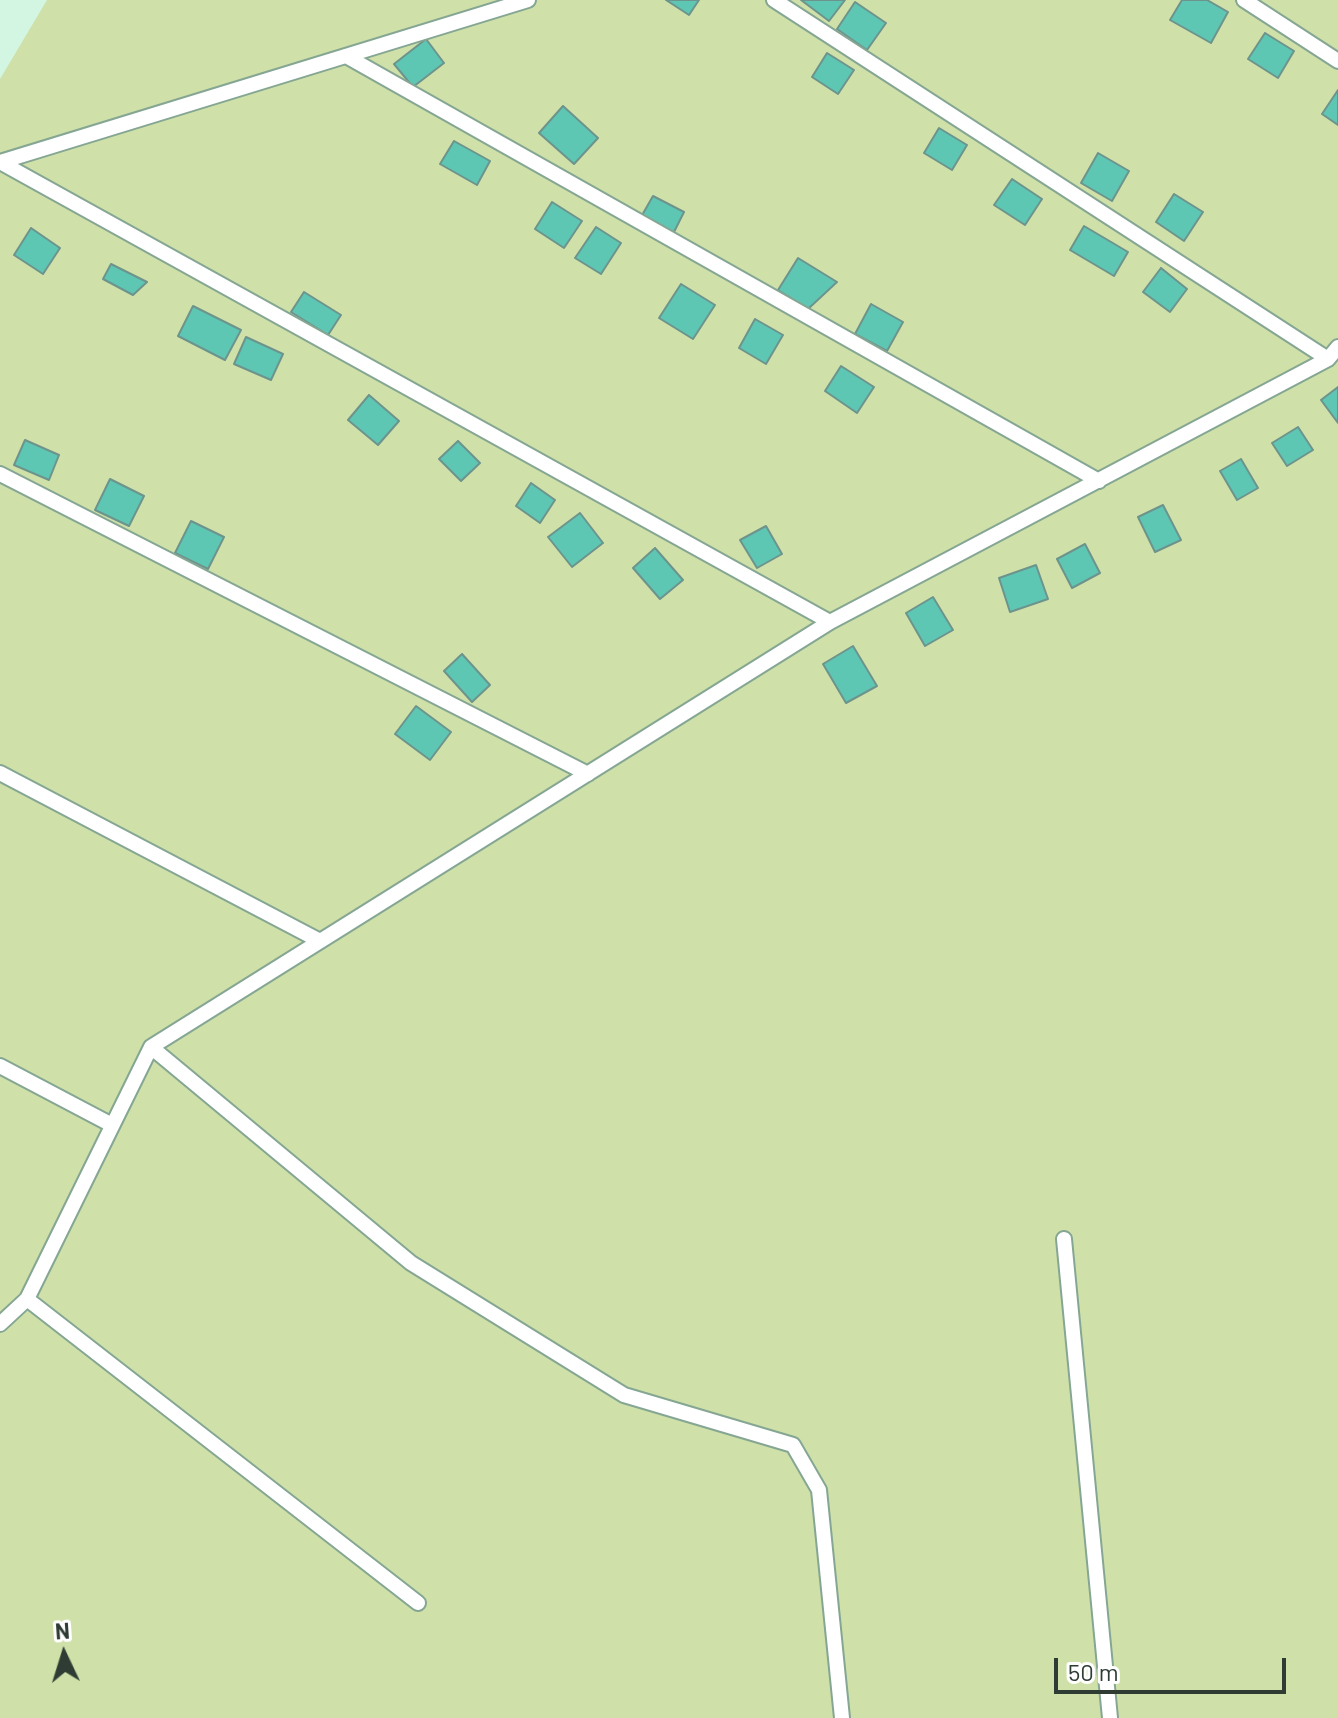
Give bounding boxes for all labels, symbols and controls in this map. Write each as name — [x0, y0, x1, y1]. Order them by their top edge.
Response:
north arrow — [24, 1614, 104, 1694]
text: N — [54, 1617, 71, 1644]
scale bar — [1058, 1642, 1290, 1692]
text: 50 m — [1068, 1657, 1119, 1686]

